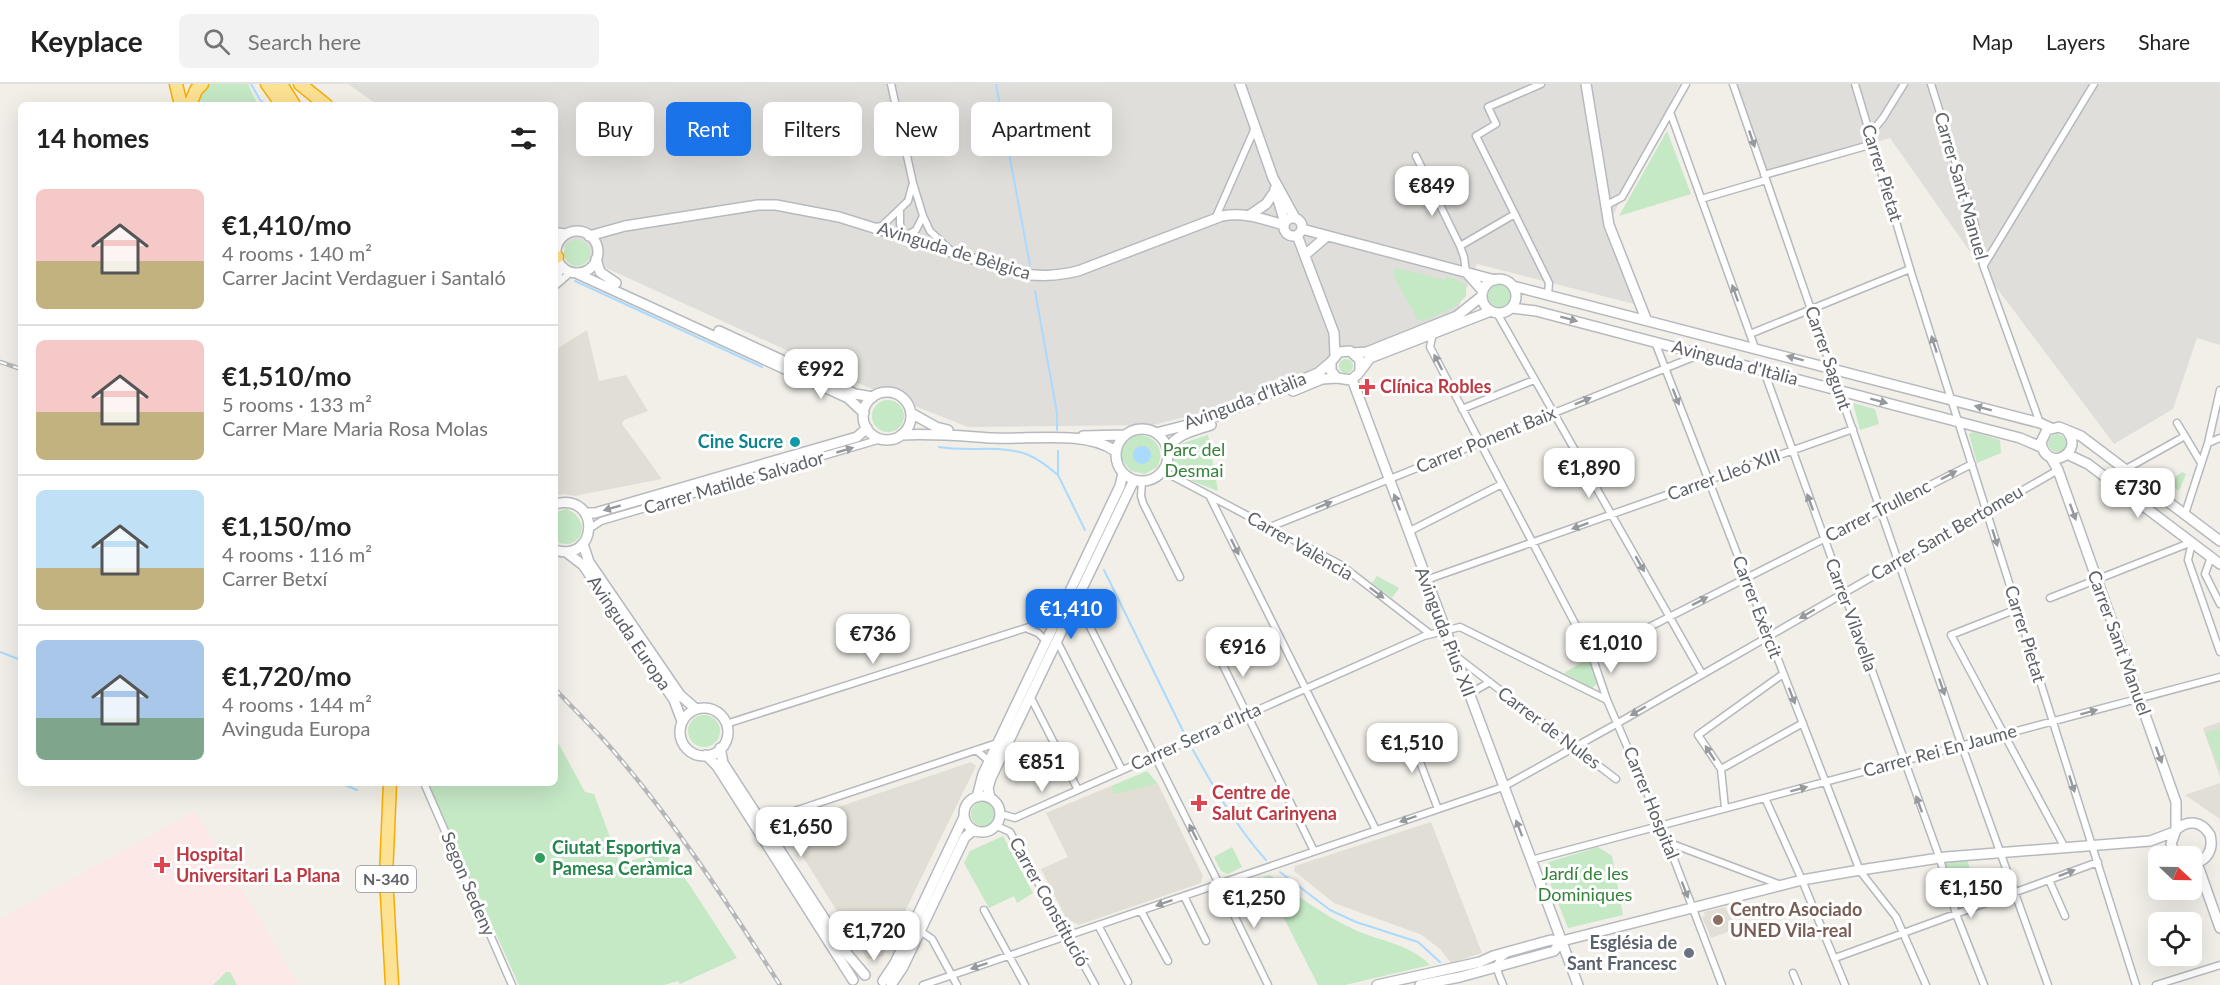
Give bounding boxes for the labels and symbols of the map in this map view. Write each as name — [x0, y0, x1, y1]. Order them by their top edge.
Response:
street label: Carrer Sant Manuel — [1930, 109, 1994, 262]
street label: Carrer Pietat — [1858, 122, 1908, 224]
one-way arrow — [1748, 130, 1758, 148]
pin: €849 — [1396, 166, 1468, 217]
street label: Avinguda de Bèlgica — [875, 216, 1033, 284]
one-way arrow — [1730, 284, 1739, 302]
street label: Carrer Sagunt — [1801, 303, 1857, 413]
one-way arrow — [1560, 315, 1578, 325]
street label: Avinguda d'Itàlia — [1670, 335, 1801, 389]
one-way arrow — [1929, 335, 1938, 353]
pin: €992 — [785, 349, 857, 400]
one-way arrow — [1433, 353, 1443, 370]
one-way arrow — [1786, 353, 1804, 363]
street label: Avinguda d'Itàlia — [1180, 367, 1309, 434]
place label: Clínica Robles — [1380, 375, 1491, 397]
marker: Clínica Robles — [1358, 378, 1376, 396]
one-way arrow — [1672, 388, 1681, 406]
one-way arrow — [1575, 396, 1593, 406]
one-way arrow — [1870, 397, 1888, 406]
street label: Carrer Ponent Baix — [1413, 401, 1559, 477]
one-way arrow — [1974, 403, 1992, 412]
place label: Cine Sucre — [698, 430, 783, 452]
marker: Cine Sucre — [788, 435, 802, 449]
park label: Parc del Desmai — [1163, 438, 1225, 481]
street label: Carrer Lleó XIII — [1664, 443, 1783, 505]
one-way arrow — [836, 445, 854, 454]
street label: Carrer Matilde Salvador — [641, 446, 827, 518]
pin: €1,890 — [1540, 448, 1638, 499]
pin: €730 — [2102, 468, 2174, 519]
one-way arrow — [1941, 470, 1958, 480]
street label: Carrer Trullenc — [1821, 474, 1934, 546]
street label: Carrer Sant Bertomeu — [1866, 480, 2027, 585]
one-way arrow — [1391, 493, 1401, 511]
one-way arrow — [1805, 493, 1815, 511]
one-way arrow — [1316, 500, 1334, 510]
one-way arrow — [2068, 503, 2078, 521]
one-way arrow — [602, 504, 620, 513]
street label: Carrer València — [1244, 506, 1357, 584]
one-way arrow — [1571, 521, 1589, 531]
one-way arrow — [1991, 529, 2000, 547]
one-way arrow — [1230, 539, 1240, 556]
street label: Carrer Exèrcit — [1728, 552, 1788, 662]
street label: Carrer Vilavella — [1821, 555, 1883, 674]
one-way arrow — [1635, 556, 1645, 573]
street label: Avinguda Pius XII — [1411, 564, 1481, 700]
street label: Carrer Sant Manuel — [2083, 567, 2156, 718]
street label: Avinguda Europa — [583, 571, 676, 694]
street label: Carrer Pietat — [2001, 583, 2051, 685]
one-way arrow — [1369, 587, 1384, 599]
pin: €1,410 — [1022, 589, 1120, 640]
one-way arrow — [1692, 596, 1709, 606]
one-way arrow — [1798, 609, 1815, 619]
pin: €736 — [837, 614, 909, 665]
pin: €1,010 — [1562, 623, 1660, 674]
pin: €916 — [1207, 627, 1279, 678]
one-way arrow — [1938, 678, 1947, 696]
street label: Carrer de Nules — [1494, 681, 1606, 773]
one-way arrow — [1787, 688, 1797, 706]
street label: Carrer Serra d'Irta — [1127, 697, 1264, 775]
one-way arrow — [1630, 706, 1646, 717]
one-way arrow — [2080, 707, 2098, 716]
street label: Carrer Rei En Jaume — [1861, 719, 2019, 781]
pin: €1,510 — [1363, 723, 1461, 774]
pin: €851 — [1006, 742, 1078, 793]
street label: Carrer Hospital — [1619, 743, 1685, 862]
one-way arrow — [1705, 745, 1716, 761]
one-way arrow — [2155, 746, 2165, 764]
one-way arrow — [2068, 775, 2078, 793]
place label: Centre de Salut Carinyena — [1212, 781, 1337, 824]
one-way arrow — [1790, 784, 1808, 793]
marker: Centre de Salut Carinyena — [1190, 794, 1208, 812]
one-way arrow — [1914, 795, 1923, 813]
pin: €1,650 — [752, 807, 850, 858]
one-way arrow — [1399, 815, 1417, 825]
one-way arrow — [1513, 818, 1523, 836]
one-way arrow — [1188, 823, 1197, 840]
street label: Segon Sedeny — [437, 828, 501, 940]
street label: Carrer Constitució — [1005, 833, 1095, 970]
place label: Ciutat Esportiva Pamesa Ceràmica — [552, 836, 693, 879]
place label: Hospital Universitari La Plana — [176, 843, 340, 886]
north arrow — [2148, 846, 2202, 900]
marker: Ciutat Esportiva Pamesa Ceràmica — [533, 851, 547, 865]
marker: Hospital Universitari La Plana — [153, 856, 171, 874]
park label: Jardí de les Dominiques — [1538, 862, 1633, 905]
road number: N-340 — [356, 866, 416, 892]
pin: €1,150 — [1922, 868, 2020, 919]
one-way arrow — [2058, 868, 2076, 877]
pin: €1,250 — [1205, 878, 1303, 929]
one-way arrow — [1680, 881, 1690, 899]
one-way arrow — [1155, 898, 1173, 908]
place label: Centro Asociado UNED Vila-real — [1730, 898, 1862, 941]
pin: €1,720 — [825, 911, 923, 962]
marker: Centro Asociado UNED Vila-real — [1711, 913, 1725, 927]
place label: Església de Sant Francesc — [1567, 931, 1677, 974]
marker: Església de Sant Francesc — [1682, 946, 1696, 960]
one-way arrow — [970, 961, 988, 971]

